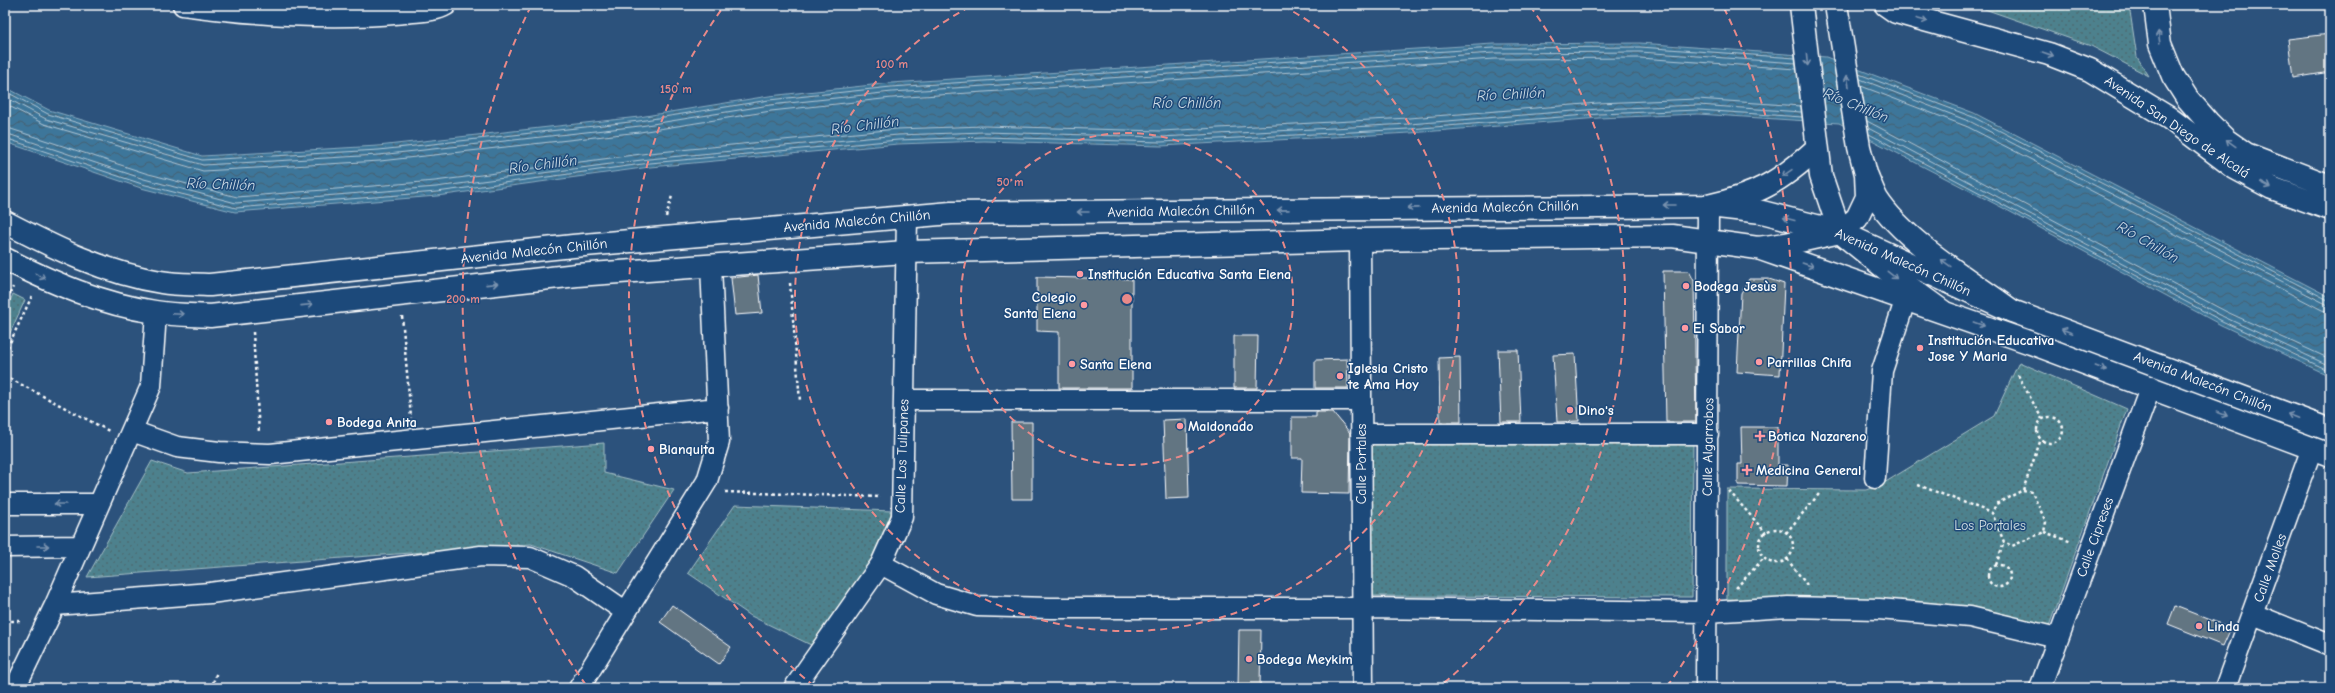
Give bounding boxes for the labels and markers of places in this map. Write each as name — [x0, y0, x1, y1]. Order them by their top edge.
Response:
place label: Institución Educativa Santa Elena — [1088, 266, 1291, 283]
marker: Institución Educativa Santa Elena — [1075, 269, 1085, 279]
place label: Bodega Jesùs — [1694, 278, 1776, 295]
marker: Bodega Jesùs — [1681, 281, 1691, 291]
place label: Colegio Santa Elena — [1004, 289, 1076, 322]
centre of rings — [1120, 292, 1134, 306]
marker: Colegio Santa Elena — [1079, 300, 1089, 310]
place label: El Sabor — [1693, 320, 1745, 337]
marker: El Sabor — [1680, 323, 1690, 333]
place label: Institución Educativa Jose Y Maria — [1928, 332, 2054, 365]
marker: Institución Educativa Jose Y Maria — [1915, 343, 1925, 353]
place label: Parrillas Chifa — [1767, 354, 1852, 371]
place label: Santa Elena — [1080, 356, 1152, 373]
marker: Parrillas Chifa — [1754, 357, 1764, 367]
marker: Santa Elena — [1067, 359, 1077, 369]
place label: Iglesia Cristo te Ama Hoy — [1347, 360, 1428, 393]
marker: Iglesia Cristo te Ama Hoy — [1335, 371, 1345, 381]
place label: Dino's — [1578, 402, 1614, 419]
marker: Dino's — [1565, 405, 1575, 415]
place label: Bodega Anita — [337, 414, 417, 431]
marker: Bodega Anita — [324, 417, 334, 427]
place label: Maldonado — [1188, 418, 1254, 435]
marker: Maldonado — [1175, 421, 1185, 431]
place label: Botica Nazareno — [1768, 428, 1866, 445]
marker: Botica Nazareno — [1755, 431, 1765, 441]
place label: Blanquita — [659, 441, 715, 458]
marker: Blanquita — [646, 444, 656, 454]
place label: Medicina General — [1756, 462, 1861, 479]
marker: Medicina General — [1741, 464, 1753, 476]
place label: Linda — [2207, 618, 2240, 635]
marker: Linda — [2194, 621, 2204, 631]
place label: Bodega Meykim — [1257, 651, 1353, 668]
marker: Bodega Meykim — [1244, 654, 1254, 664]

